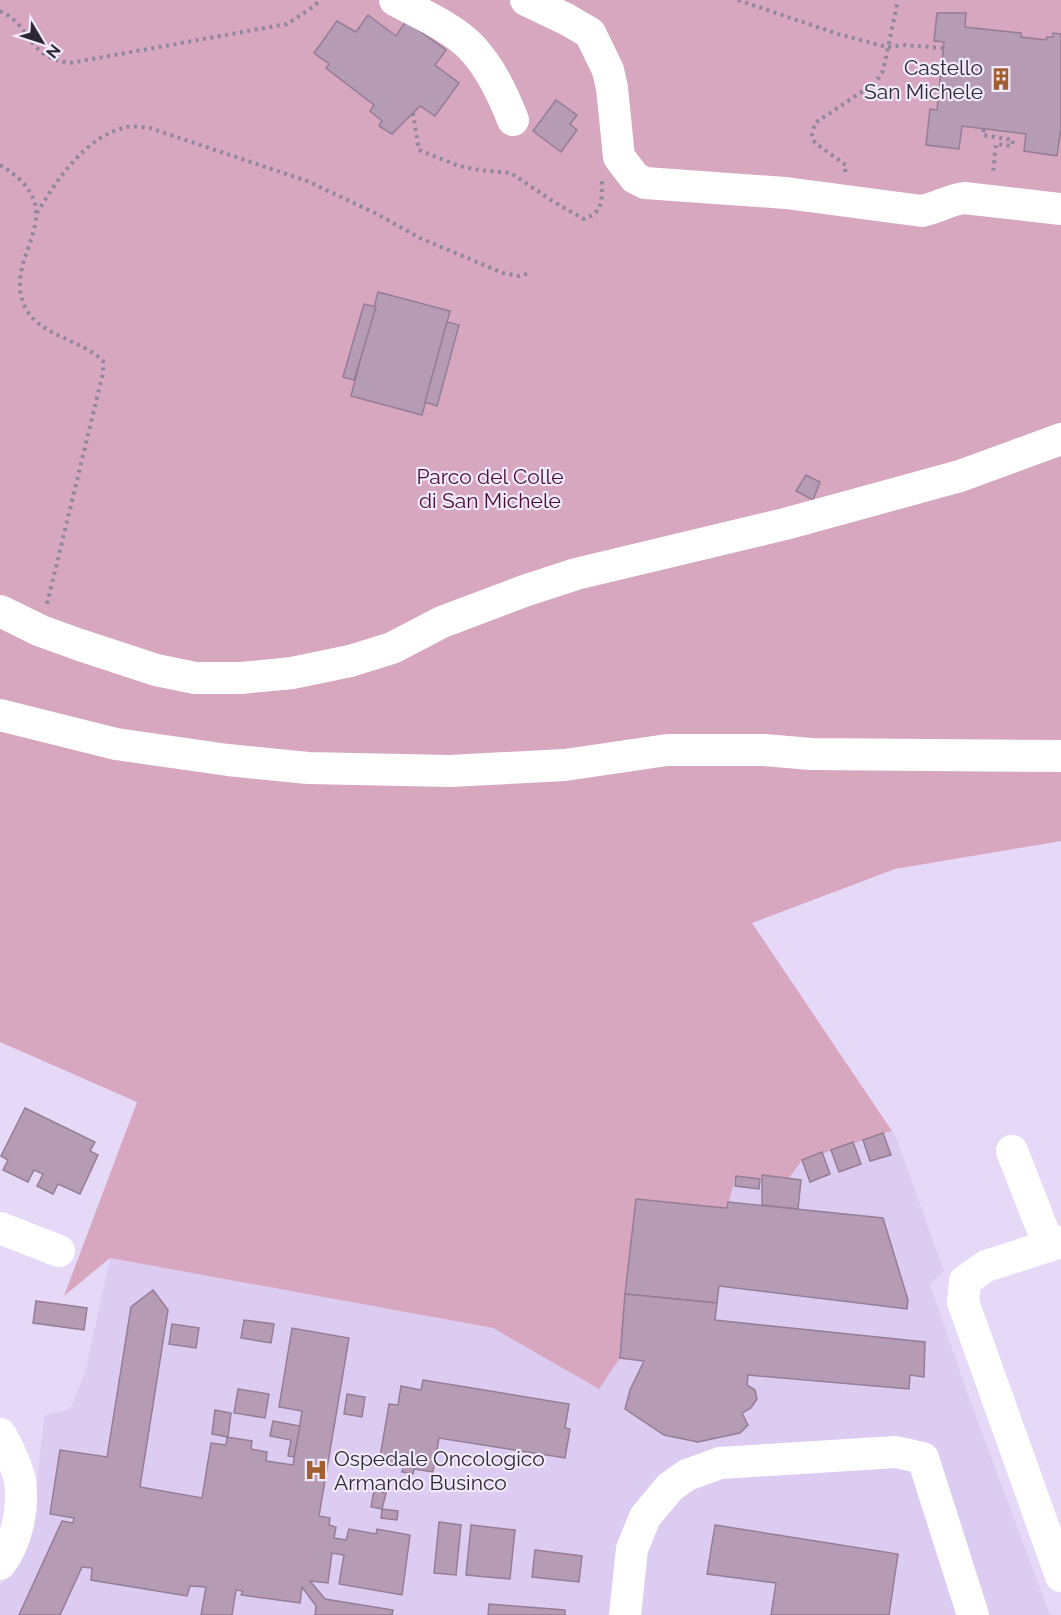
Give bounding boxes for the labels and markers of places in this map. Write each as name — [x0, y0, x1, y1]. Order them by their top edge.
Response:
place label: Castello San Michele — [864, 55, 983, 104]
building icon: Castello San Michele — [988, 66, 1014, 92]
place label: Ospedale Oncologico Armando Businco — [334, 1446, 545, 1495]
hospital icon: Ospedale Oncologico Armando Businco — [303, 1457, 329, 1483]

